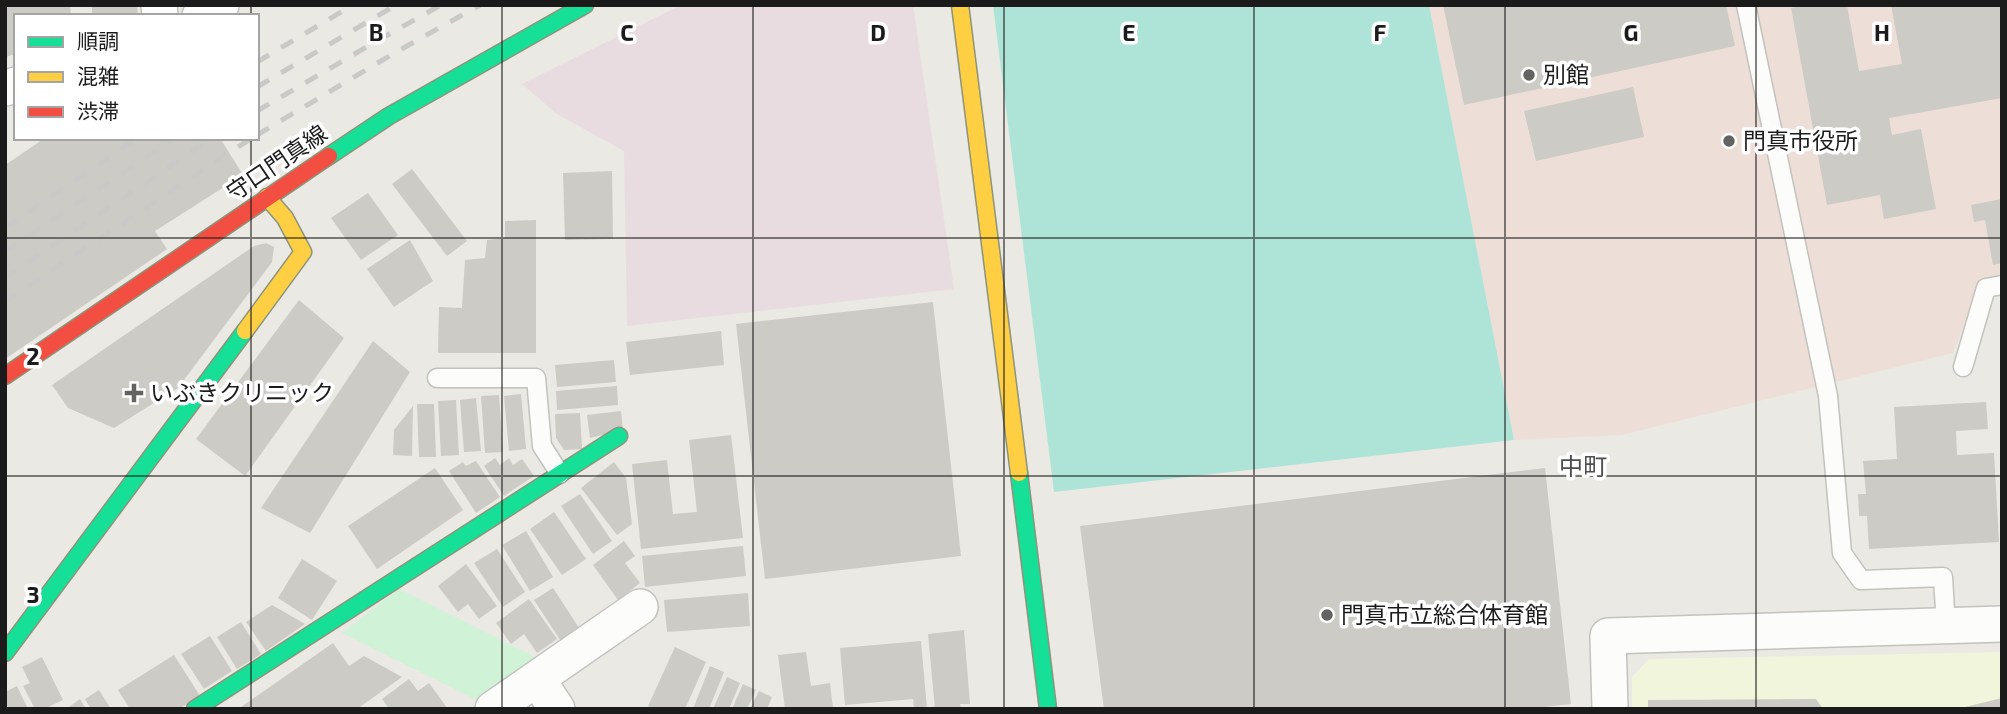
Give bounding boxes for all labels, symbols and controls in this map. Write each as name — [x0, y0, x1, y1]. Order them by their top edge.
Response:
legend — [14, 14, 259, 140]
text: B — [369, 18, 383, 46]
text: C — [620, 18, 634, 46]
text: D — [870, 18, 886, 46]
text: E — [1122, 18, 1136, 46]
text: F — [1374, 18, 1387, 46]
text: G — [1624, 18, 1638, 46]
text: H — [1874, 18, 1890, 46]
text: 順調 — [77, 28, 119, 53]
place label: 別館 — [1543, 60, 1589, 88]
text: 混雑 — [77, 63, 119, 88]
marker: 別館 — [1521, 67, 1537, 83]
text: 渋滞 — [77, 98, 119, 123]
street label: 守口門真線 — [221, 118, 332, 206]
place label: 門真市役所 — [1743, 126, 1858, 154]
marker: 門真市役所 — [1721, 133, 1737, 149]
text: 2 — [26, 342, 40, 370]
place label: いぶきクリニック — [150, 378, 334, 406]
marker: いぶきクリニック — [124, 383, 144, 403]
district label: 中町 — [1559, 451, 1607, 480]
text: 3 — [26, 580, 40, 608]
place label: 門真市立総合体育館 — [1341, 600, 1548, 628]
marker: 門真市立総合体育館 — [1319, 607, 1335, 623]

